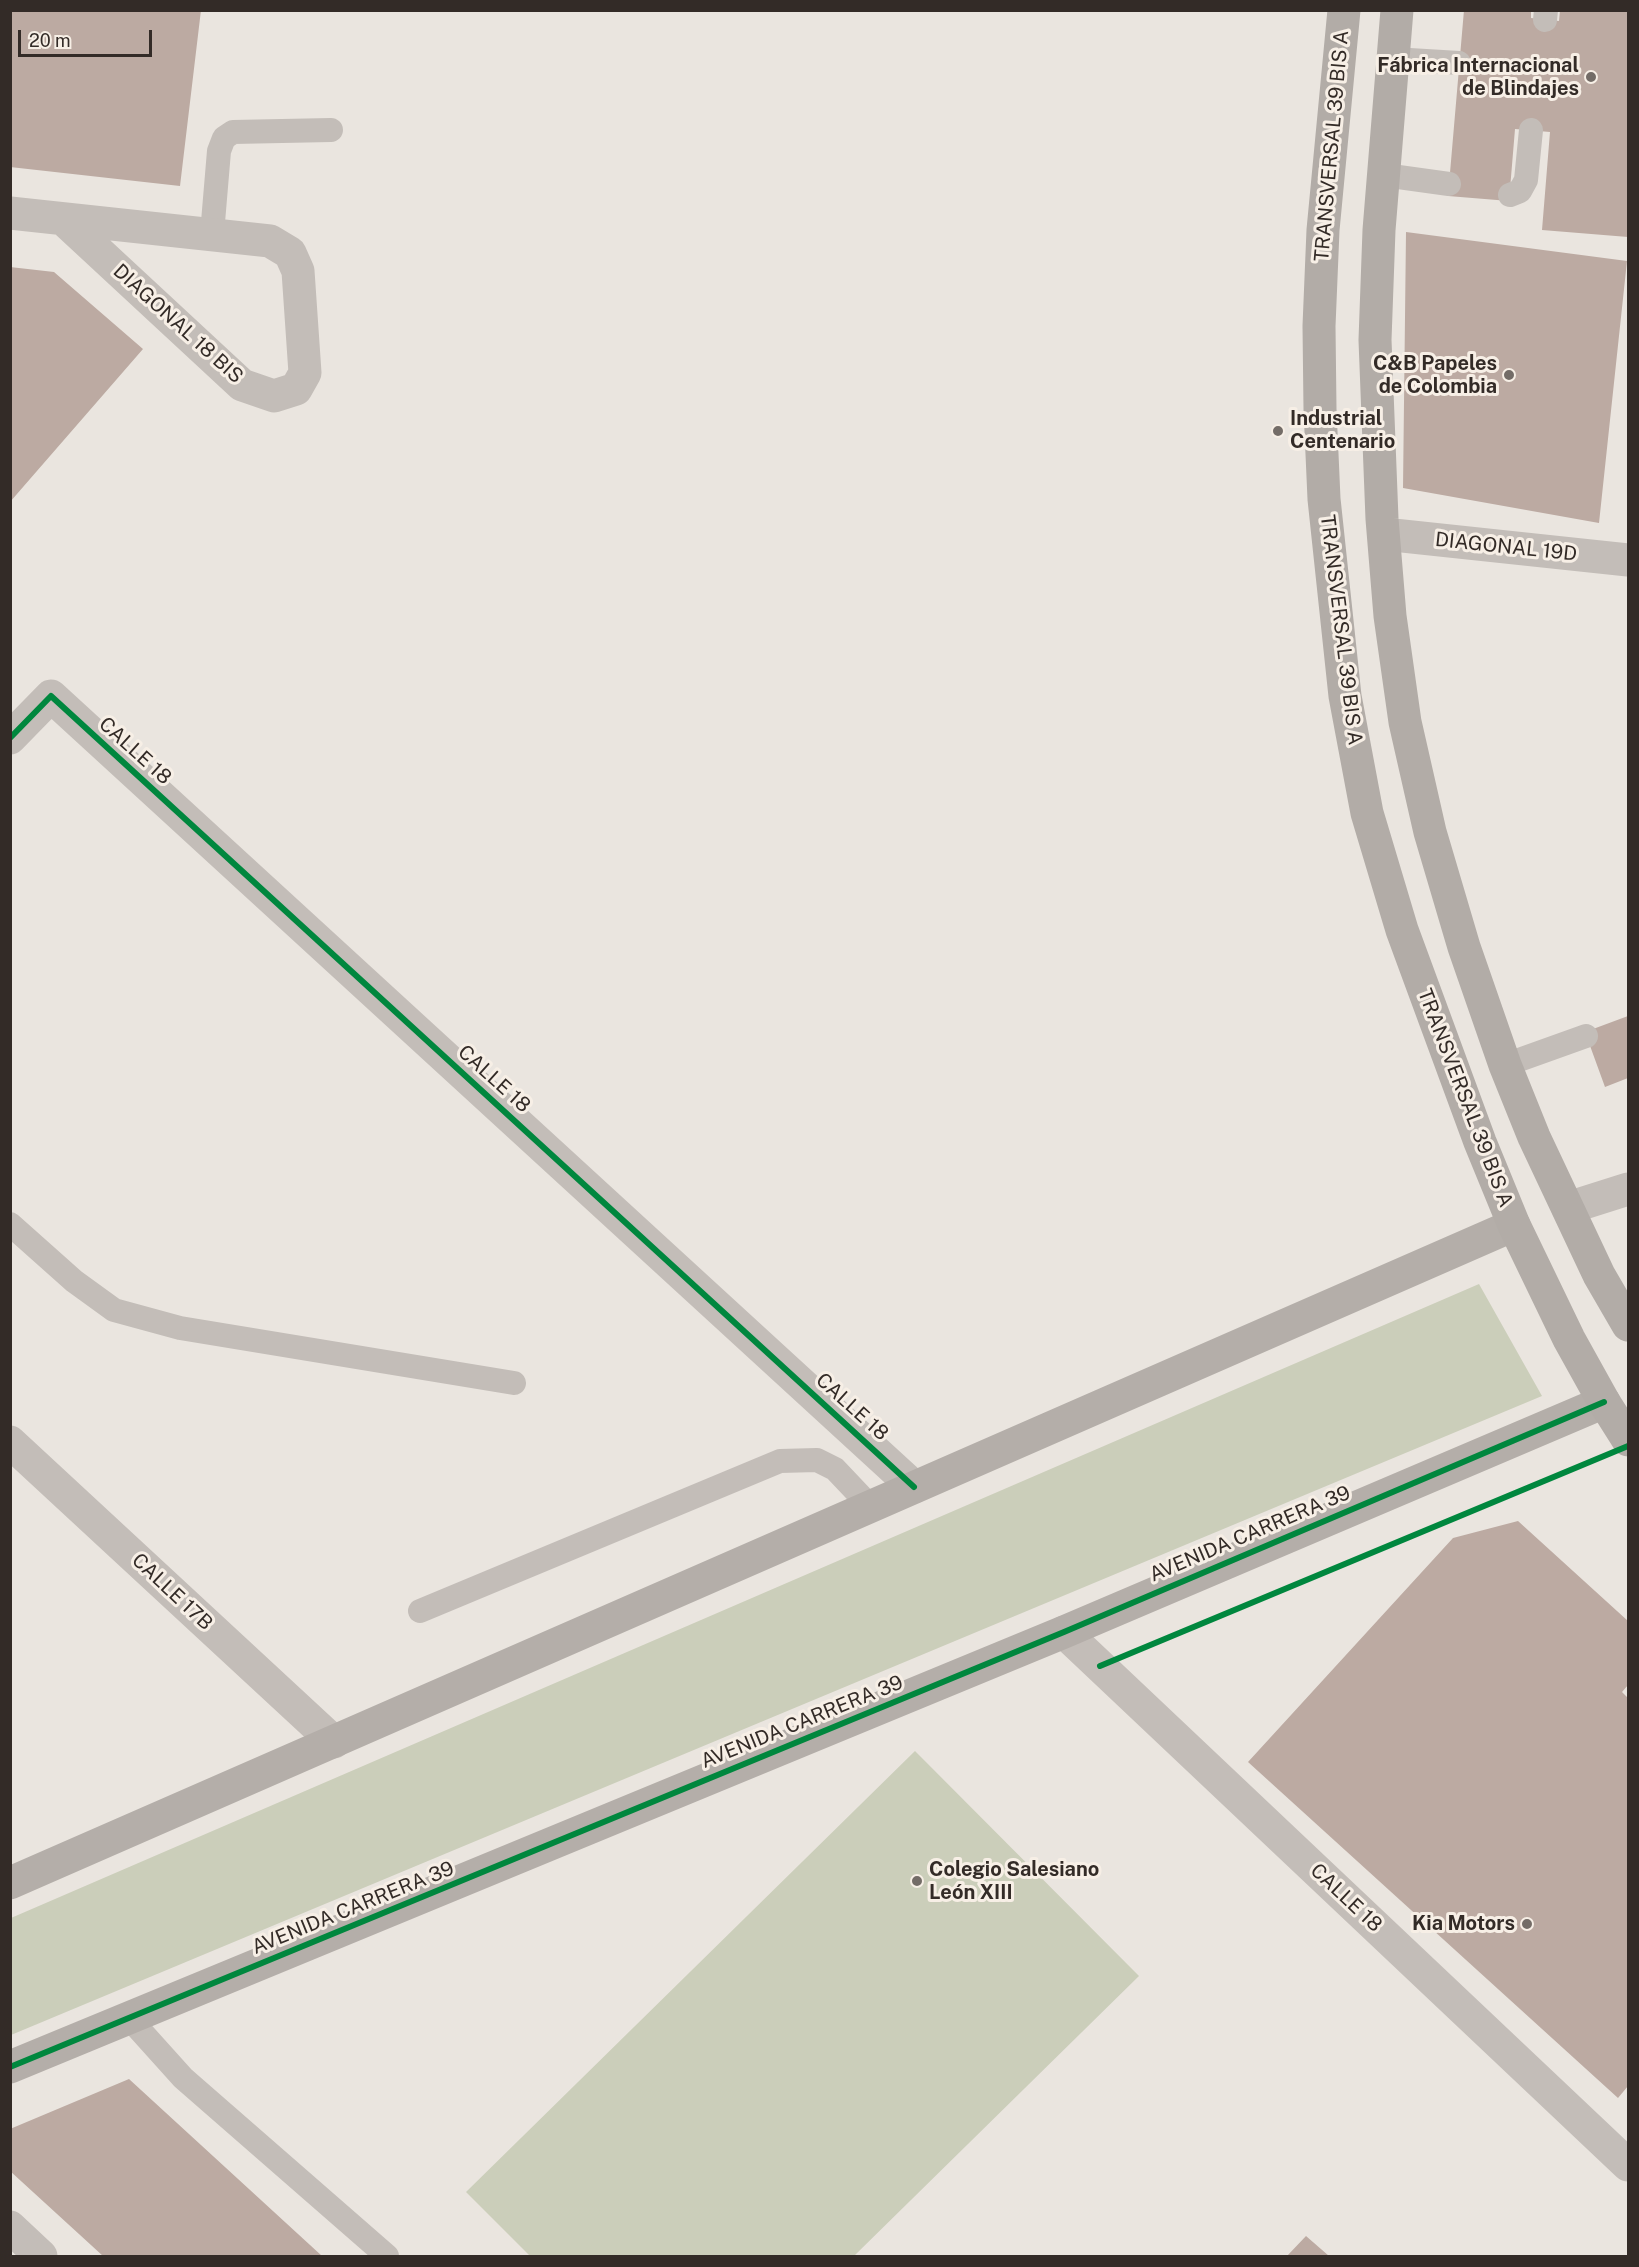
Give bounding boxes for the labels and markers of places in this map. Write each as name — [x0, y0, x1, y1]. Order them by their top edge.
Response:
place label: Fábrica Internacional de Blindajes — [1377, 54, 1579, 101]
marker: Fábrica Internacional de Blindajes — [1584, 70, 1598, 84]
place label: C&B Papeles de Colombia — [1373, 352, 1497, 399]
marker: C&B Papeles de Colombia — [1502, 368, 1516, 382]
place label: Industrial Centenario — [1290, 407, 1395, 454]
marker: Industrial Centenario — [1271, 424, 1285, 438]
place label: Colegio Salesiano León XIII — [929, 1858, 1099, 1905]
marker: Colegio Salesiano León XIII — [910, 1874, 924, 1888]
place label: Kia Motors — [1412, 1912, 1515, 1936]
marker: Kia Motors — [1520, 1917, 1534, 1931]

